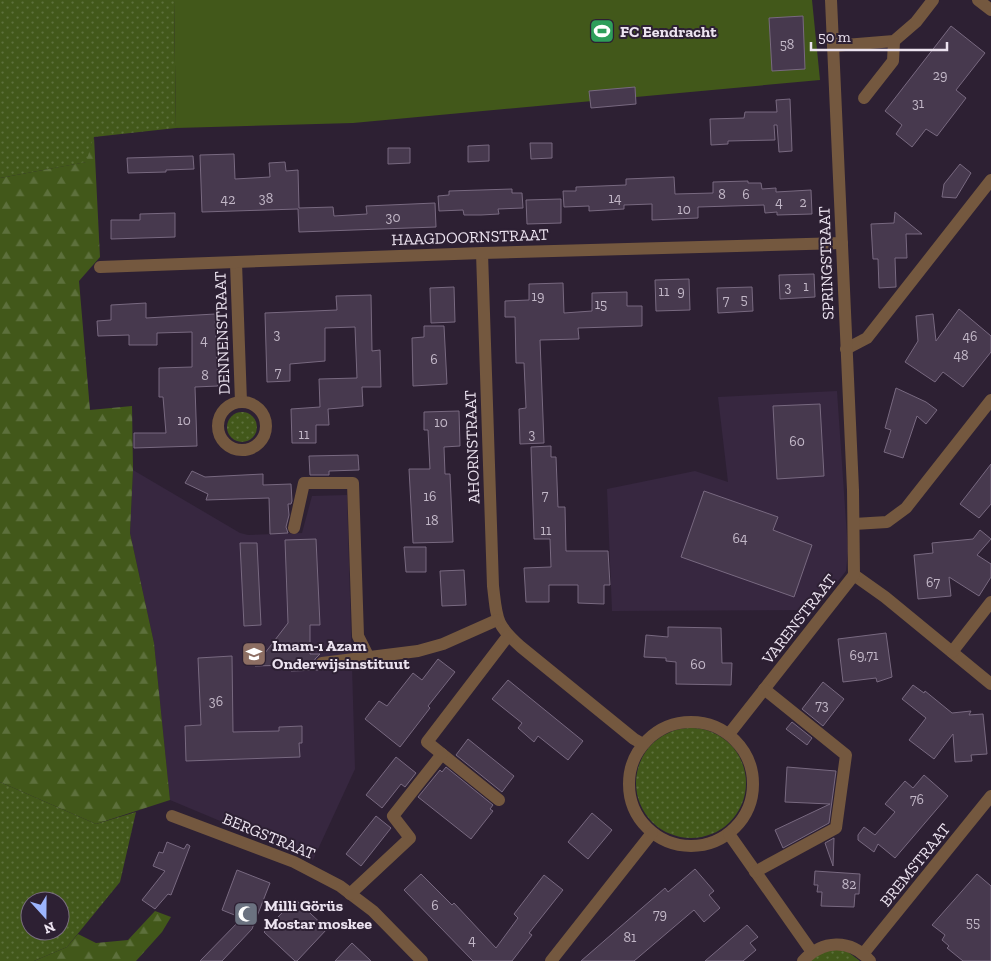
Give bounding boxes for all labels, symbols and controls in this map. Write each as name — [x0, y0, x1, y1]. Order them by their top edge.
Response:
sports icon: FC Eendracht — [589, 18, 615, 44]
scale bar — [811, 20, 947, 52]
place label: FC Eendracht — [620, 22, 717, 41]
text: 50 m — [818, 28, 851, 46]
house number: 58 — [780, 36, 794, 53]
house number: 29 — [933, 67, 947, 84]
house number: 31 — [912, 95, 925, 112]
house number: 8 — [718, 186, 726, 203]
house number: 6 — [742, 186, 750, 203]
house number: 38 — [259, 190, 273, 207]
house number: 14 — [609, 190, 622, 207]
house number: 42 — [221, 191, 235, 208]
house number: 4 — [775, 194, 783, 211]
house number: 2 — [799, 194, 807, 211]
house number: 10 — [677, 201, 691, 218]
street label: SPRINGSTRAAT — [815, 206, 837, 320]
house number: 30 — [386, 209, 400, 226]
street label: HAAGDOORNSTRAAT — [391, 225, 549, 249]
street label: DENNENSTRAAT — [210, 271, 234, 395]
house number: 1 — [803, 278, 809, 295]
house number: 3 — [785, 279, 792, 296]
house number: 11 — [659, 283, 670, 300]
house number: 9 — [677, 283, 685, 300]
house number: 19 — [532, 288, 544, 305]
house number: 5 — [740, 291, 748, 308]
house number: 7 — [723, 292, 730, 309]
house number: 15 — [595, 296, 607, 313]
house number: 3 — [274, 326, 281, 343]
house number: 46 — [963, 328, 977, 345]
house number: 4 — [200, 332, 208, 349]
house number: 48 — [953, 347, 969, 364]
house number: 6 — [430, 351, 438, 368]
house number: 7 — [275, 364, 282, 381]
house number: 8 — [201, 367, 209, 384]
street label: AHORNSTRAAT — [461, 390, 483, 504]
house number: 10 — [177, 412, 191, 429]
house number: 10 — [434, 414, 448, 431]
house number: 11 — [299, 426, 310, 443]
house number: 3 — [529, 426, 536, 443]
house number: 60 — [789, 433, 805, 450]
house number: 7 — [542, 487, 549, 504]
house number: 16 — [424, 488, 436, 505]
house number: 18 — [426, 512, 438, 529]
house number: 11 — [541, 522, 552, 539]
house number: 64 — [733, 530, 748, 547]
street label: VARENSTRAAT — [757, 570, 840, 669]
house number: 67 — [926, 574, 940, 591]
place label: Imam-ı Azam Onderwijsinstituut — [272, 636, 410, 673]
school or university icon: Imam-ı Azam Onderwijsinstituut — [241, 641, 267, 667]
house number: 69,71 — [850, 647, 879, 664]
house number: 60 — [690, 656, 706, 673]
house number: 36 — [209, 693, 223, 710]
house number: 73 — [815, 697, 829, 714]
house number: 76 — [910, 791, 924, 808]
street label: BERGSTRAAT — [220, 809, 318, 863]
street label: BREMSTRAAT — [876, 820, 954, 910]
house number: 82 — [842, 876, 856, 893]
north arrow — [20, 891, 70, 941]
place label: Milli Görüs Mostar moskee — [264, 896, 372, 933]
house number: 6 — [431, 897, 439, 914]
mosque icon: Milli Görüs Mostar moskee — [233, 901, 259, 927]
house number: 79 — [653, 906, 667, 923]
house number: 55 — [966, 914, 980, 931]
text: N — [41, 918, 57, 938]
house number: 81 — [624, 929, 637, 946]
house number: 4 — [468, 932, 476, 949]

